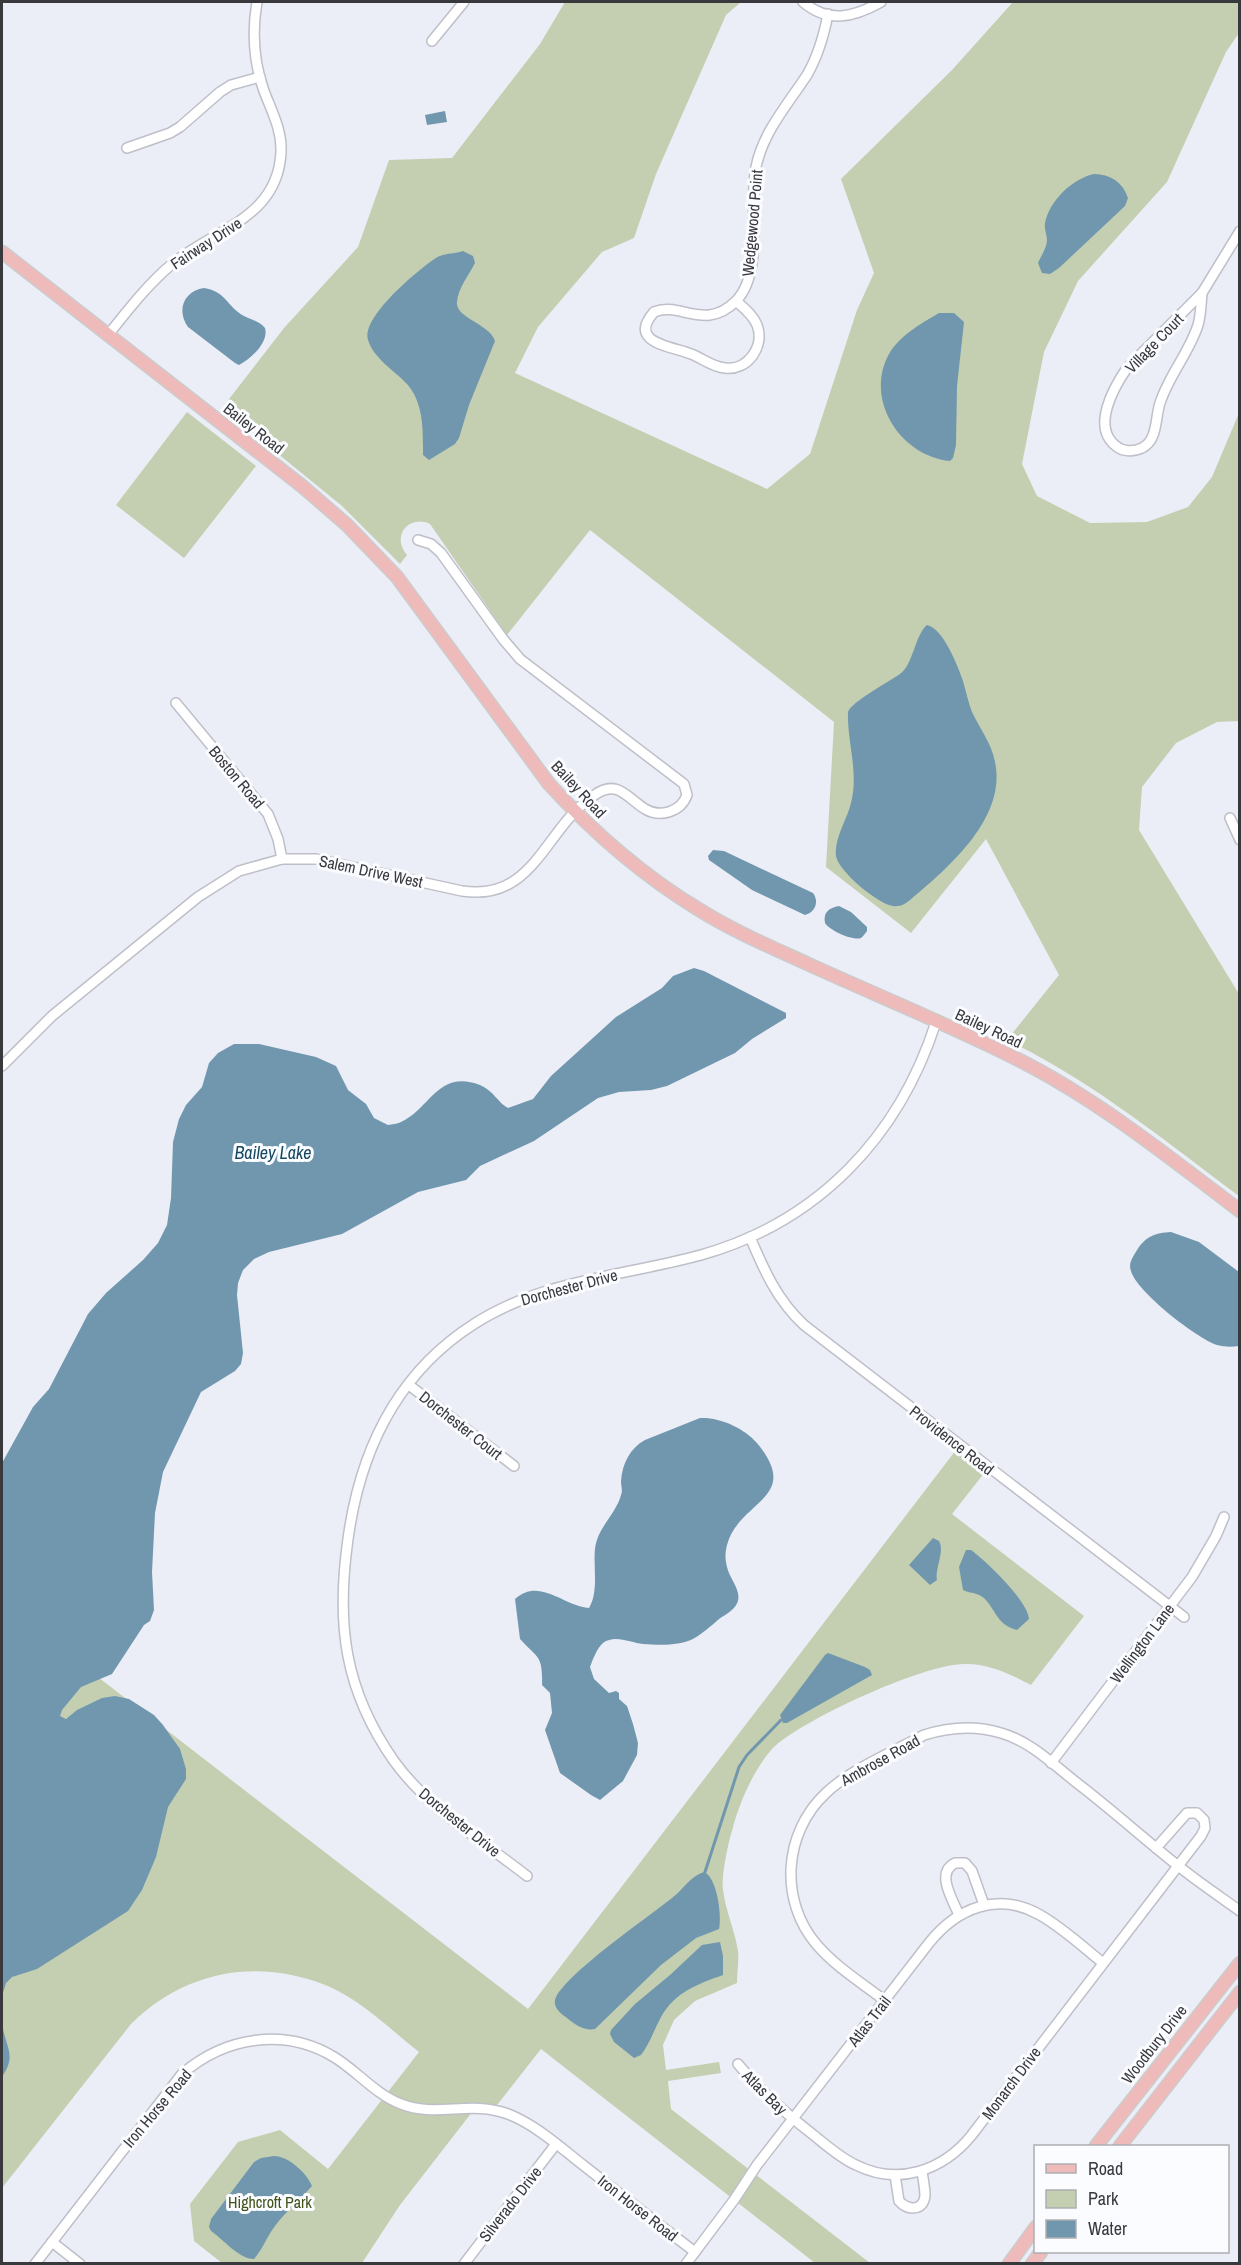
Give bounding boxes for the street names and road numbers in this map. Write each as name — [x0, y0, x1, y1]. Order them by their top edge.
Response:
street label: Wedgewood Point — [736, 168, 768, 277]
street label: Fairway Drive — [166, 212, 246, 274]
street label: Village Court — [1120, 308, 1188, 378]
street label: Bailey Road — [219, 397, 289, 459]
street label: Boston Road — [204, 741, 270, 813]
street label: Bailey Road — [547, 755, 611, 823]
street label: Salem Drive West — [317, 849, 425, 893]
street label: Bailey Road — [952, 1003, 1026, 1053]
street label: Dorchester Drive — [518, 1264, 620, 1310]
street label: Dorchester Court — [415, 1386, 507, 1465]
street label: Providence Road — [905, 1400, 999, 1480]
street label: Wellington Lane — [1105, 1599, 1179, 1687]
street label: Ambrose Road — [836, 1729, 924, 1791]
street label: Dorchester Drive — [415, 1782, 505, 1862]
street label: Atlas Trail — [842, 1991, 896, 2052]
street label: Woodbury Drive — [1116, 2000, 1192, 2088]
street label: Monarch Drive — [976, 2042, 1046, 2124]
street label: Iron Horse Road — [118, 2064, 196, 2152]
street label: Atlas Bay — [737, 2064, 793, 2120]
street label: Silverado Drive — [473, 2162, 547, 2246]
street label: Iron Horse Road — [593, 2170, 683, 2246]

